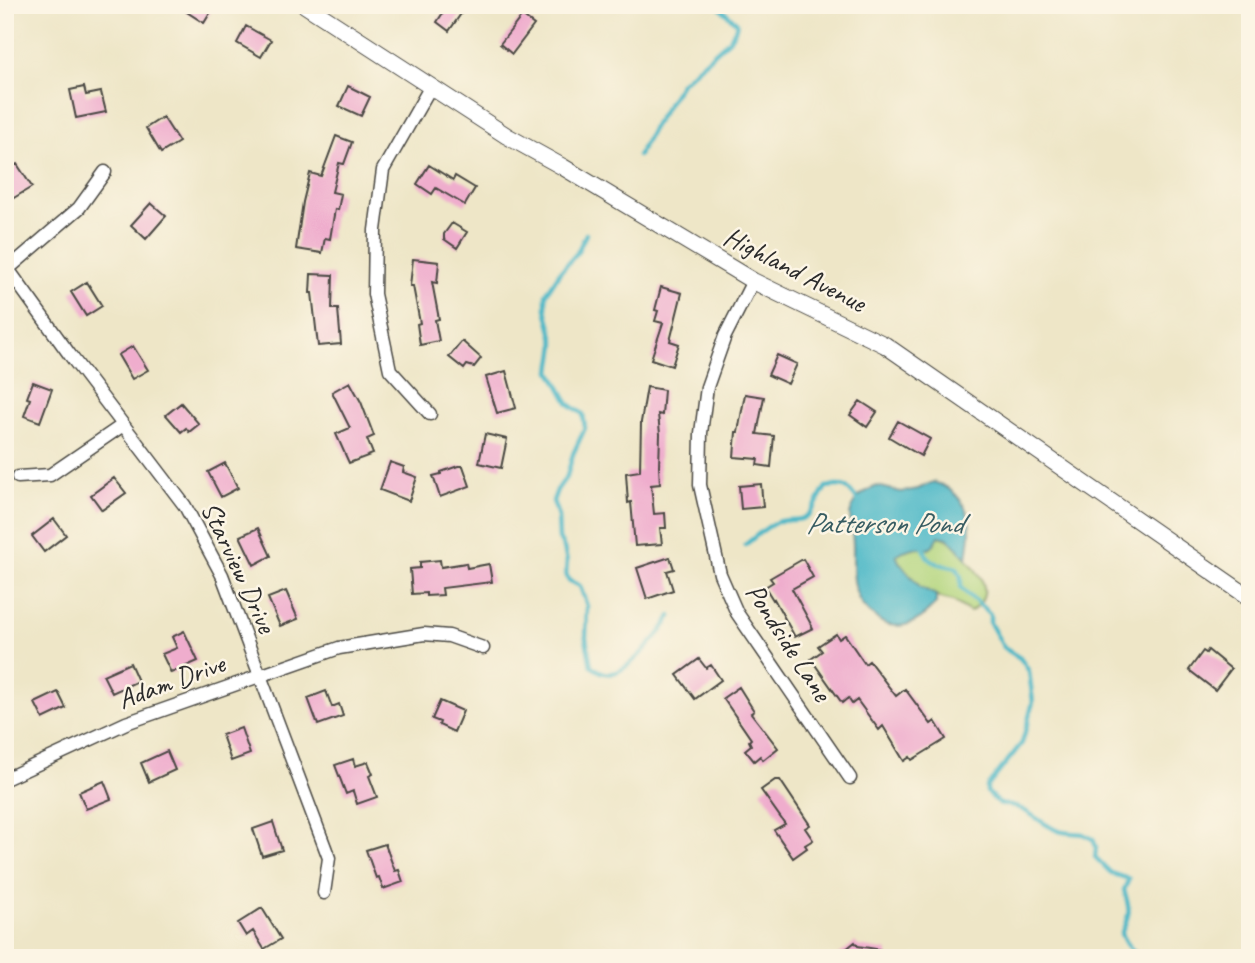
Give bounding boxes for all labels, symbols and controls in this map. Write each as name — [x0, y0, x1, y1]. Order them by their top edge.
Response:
street label: Highland Avenue — [718, 218, 873, 321]
street label: Starview Drive — [193, 496, 285, 640]
water label: Patterson Pond — [806, 504, 972, 542]
street label: Pondside Lane — [738, 577, 841, 709]
street label: Adam Drive — [113, 645, 231, 716]

